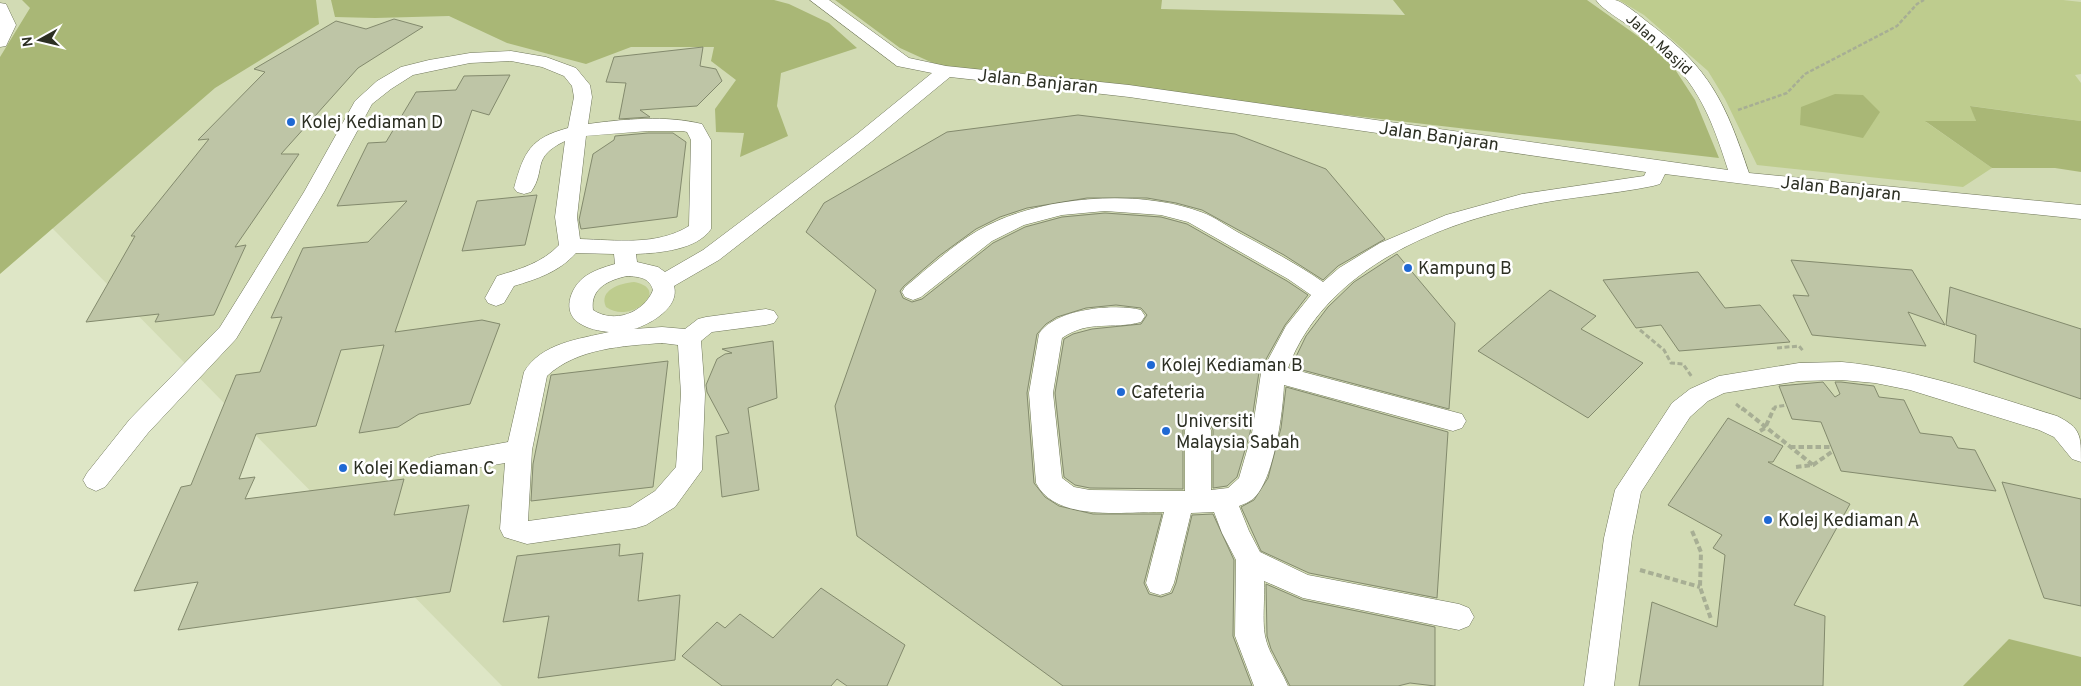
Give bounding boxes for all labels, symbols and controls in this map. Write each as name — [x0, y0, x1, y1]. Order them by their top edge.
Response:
street label: Jalan Masjid — [1621, 10, 1695, 80]
north arrow — [15, 15, 65, 65]
text: N — [19, 35, 38, 48]
street label: Jalan Banjaran — [976, 65, 1099, 100]
place label: Kolej Kediaman D — [301, 112, 443, 135]
marker: Kolej Kediaman D — [285, 116, 297, 128]
street label: Jalan Banjaran — [1377, 118, 1500, 157]
street label: Jalan Banjaran — [1779, 172, 1902, 207]
place label: Kampung B — [1418, 258, 1512, 281]
marker: Kampung B — [1402, 262, 1414, 274]
place label: Kolej Kediaman B — [1161, 355, 1303, 378]
marker: Kolej Kediaman B — [1145, 359, 1157, 371]
place label: Cafeteria — [1131, 382, 1205, 405]
marker: Cafeteria — [1115, 386, 1127, 398]
place label: Universiti Malaysia Sabah — [1176, 411, 1300, 455]
marker: Universiti Malaysia Sabah — [1160, 425, 1172, 437]
place label: Kolej Kediaman C — [353, 458, 495, 481]
marker: Kolej Kediaman C — [337, 462, 349, 474]
place label: Kolej Kediaman A — [1778, 510, 1919, 533]
marker: Kolej Kediaman A — [1762, 514, 1774, 526]

